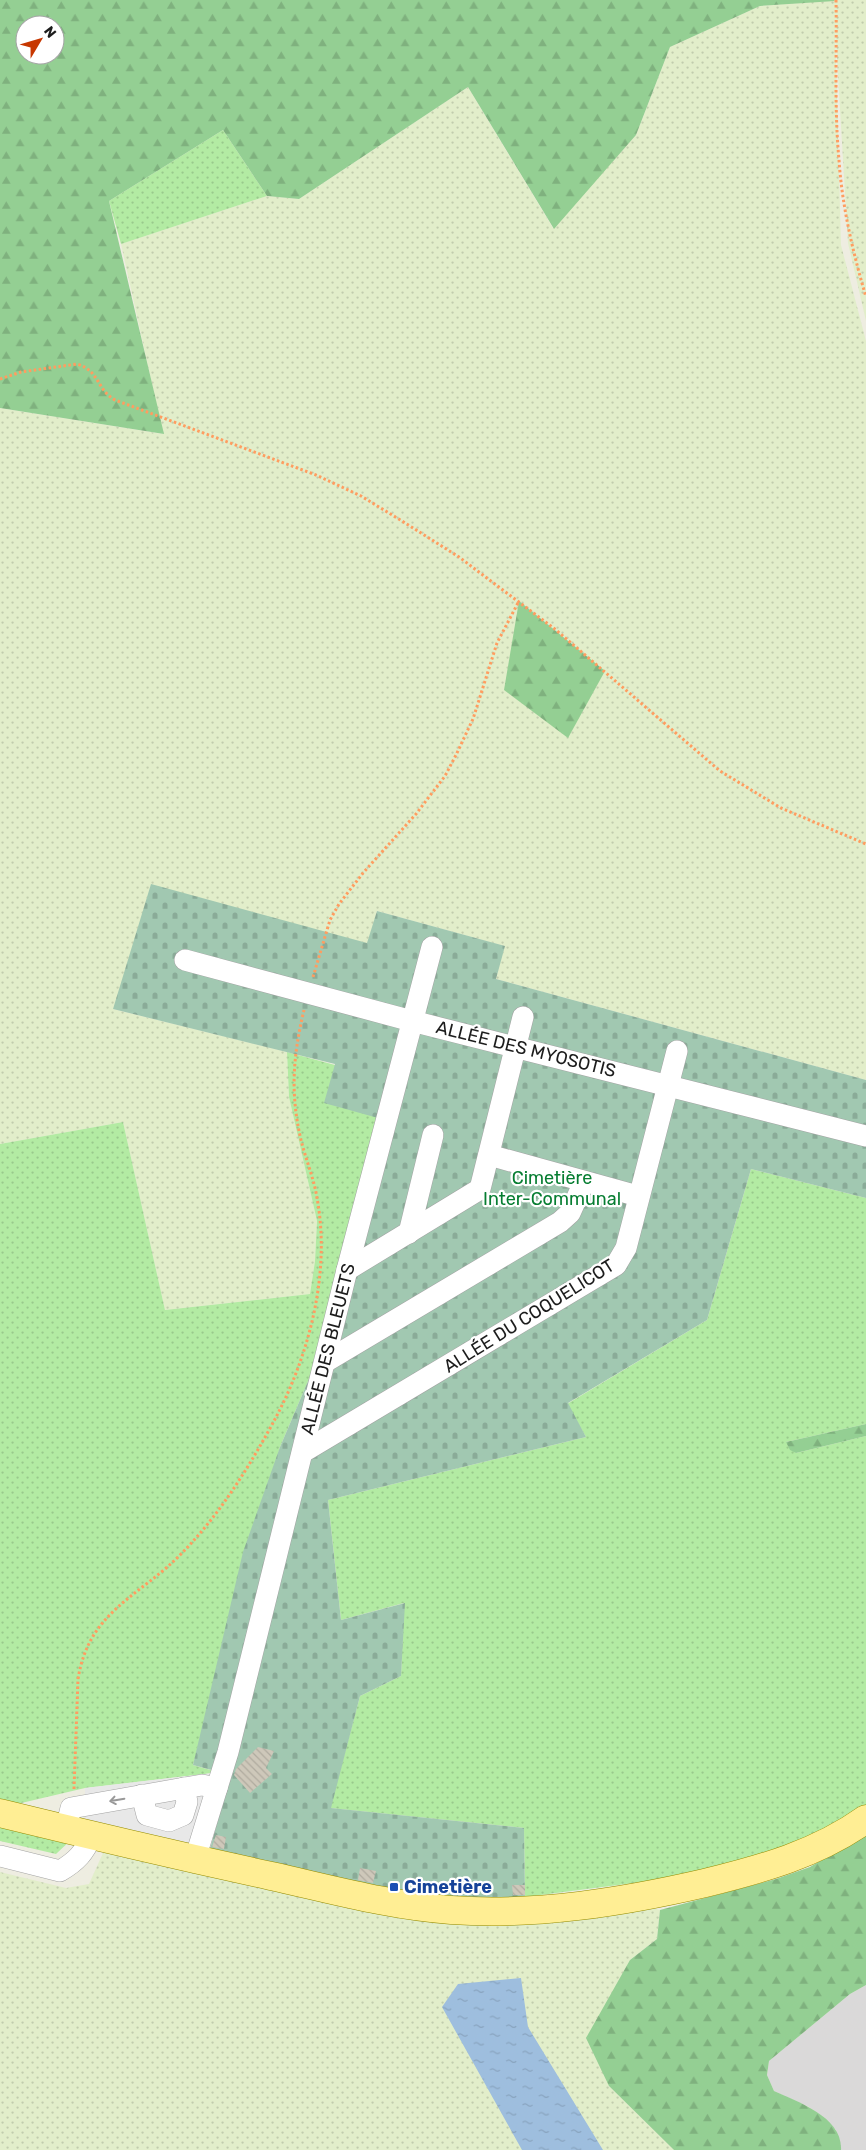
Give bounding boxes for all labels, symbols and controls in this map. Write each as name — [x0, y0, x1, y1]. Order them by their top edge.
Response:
north arrow — [15, 15, 65, 65]
text: N — [40, 23, 60, 42]
street label: ALLÉE DES MYOSOTIS — [434, 1016, 618, 1082]
park label: Cimetière Inter-Communal — [483, 1167, 621, 1210]
street label: ALLÉE DU COQUELICOT — [440, 1254, 618, 1378]
street label: ALLÉE DES BLEUETS — [296, 1261, 360, 1437]
one-way arrow — [110, 1795, 126, 1805]
place label: Cimetière — [404, 1876, 492, 1898]
marker: Cimetière — [388, 1881, 400, 1893]

